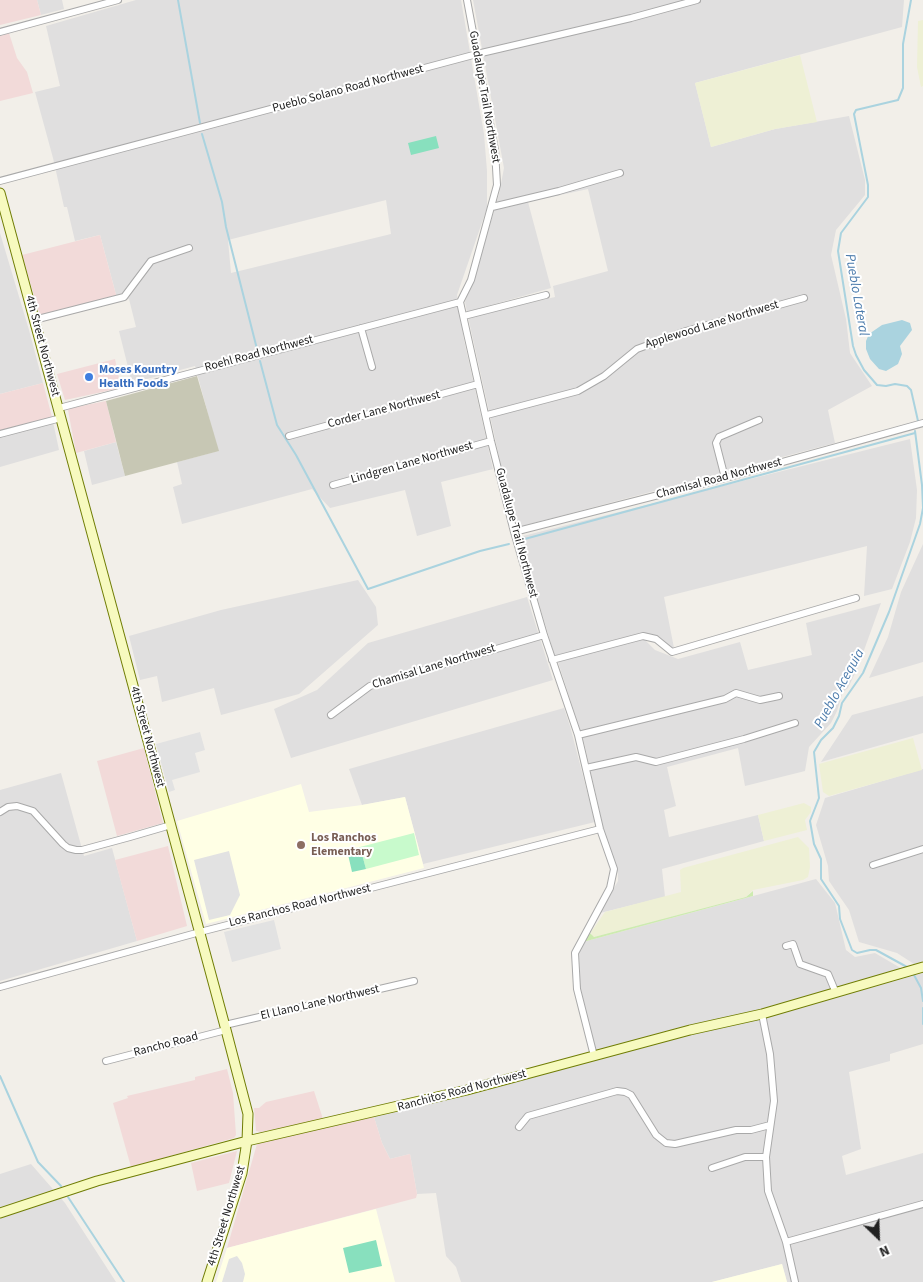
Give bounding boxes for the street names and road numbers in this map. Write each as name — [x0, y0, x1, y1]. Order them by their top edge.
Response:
street label: Guadalupe Trail Northwest — [465, 30, 503, 164]
street label: Pueblo Solano Road Northwest — [271, 62, 425, 116]
street label: 4th Street Northwest — [22, 294, 62, 398]
street label: Applewood Lane Northwest — [644, 298, 780, 352]
street label: Roehl Road Northwest — [203, 333, 315, 375]
street label: Corder Lane Northwest — [326, 388, 442, 432]
street label: Lindgren Lane Northwest — [349, 439, 475, 487]
street label: Chamisal Road Northwest — [655, 455, 783, 503]
street label: Guadalupe Trail Northwest — [492, 466, 540, 600]
street label: Chamisal Lane Northwest — [371, 641, 497, 693]
street label: 4th Street Northwest — [127, 685, 167, 789]
street label: Los Ranchos Road Northwest — [228, 881, 372, 931]
street label: El Llano Lane Northwest — [259, 982, 381, 1024]
street label: Rancho Road — [132, 1029, 200, 1061]
street label: Ranchitos Road Northwest — [396, 1067, 528, 1115]
street label: 4th Street Northwest — [205, 1164, 249, 1268]

